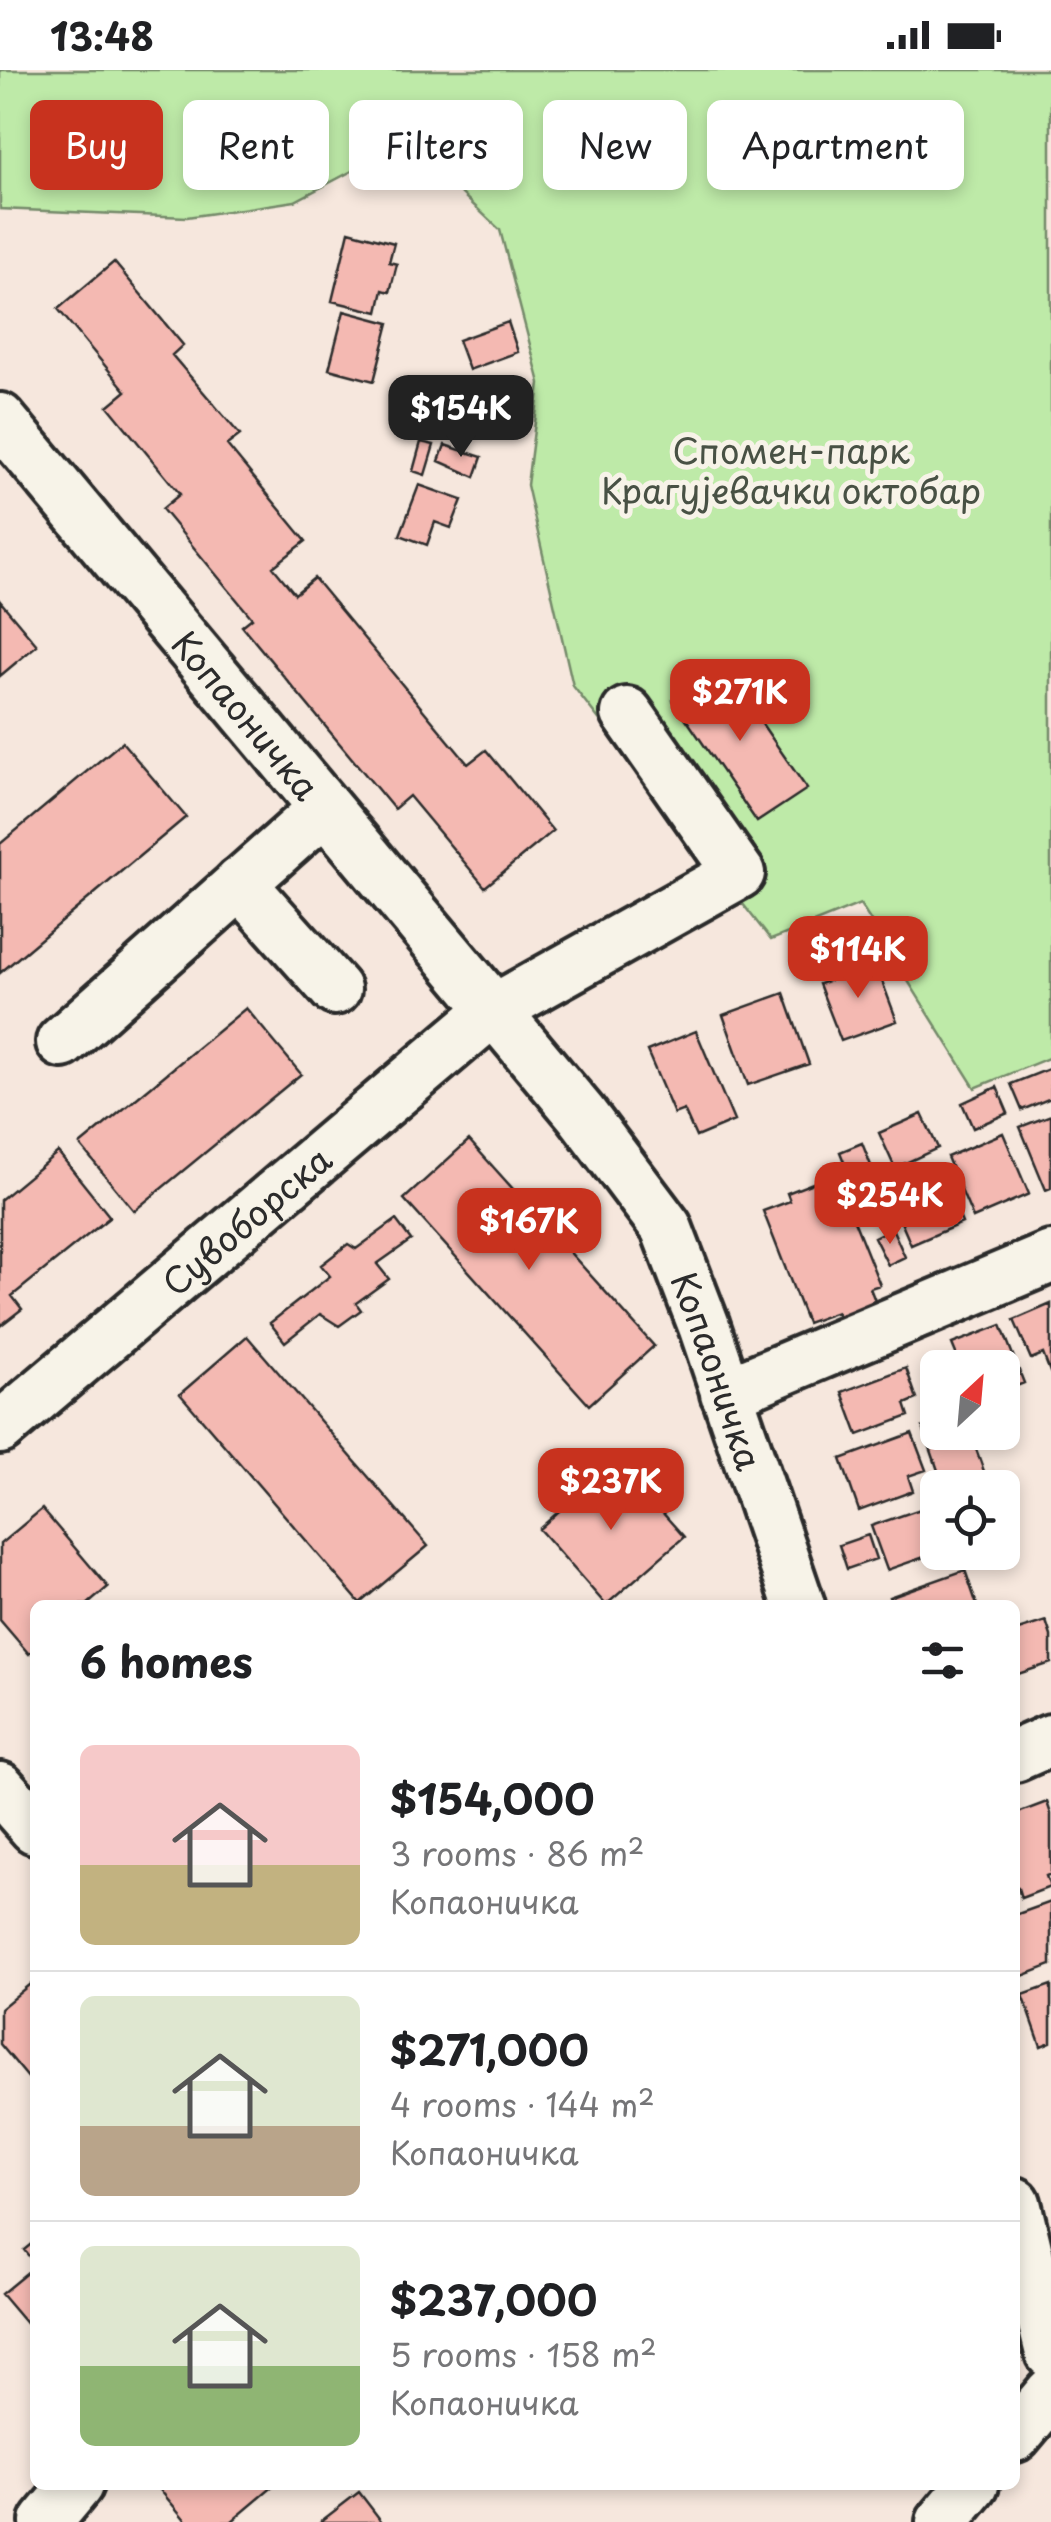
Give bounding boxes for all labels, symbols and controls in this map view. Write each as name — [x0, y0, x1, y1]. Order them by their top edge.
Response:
text: 13:48 — [50, 7, 154, 64]
chip: Buy — [30, 100, 163, 190]
chip: Rent — [183, 100, 329, 190]
chip: Filters — [349, 100, 523, 190]
chip: New — [543, 100, 687, 190]
chip: Apartment — [707, 100, 964, 190]
pin: $154K — [391, 375, 531, 460]
text: $154K — [410, 383, 512, 431]
park label: Спомен-парк Крагујевачки октобар — [601, 423, 981, 516]
street label: Копаоничка — [160, 618, 333, 811]
pin: $271K — [670, 659, 810, 744]
text: $271K — [692, 667, 788, 715]
pin: $114K — [788, 916, 928, 1001]
text: $114K — [810, 924, 906, 972]
street label: Сувоборска — [149, 1132, 342, 1307]
pin: $254K — [820, 1162, 960, 1247]
text: $254K — [836, 1170, 944, 1218]
pin: $167K — [459, 1188, 599, 1273]
text: $167K — [479, 1196, 579, 1244]
street label: Копаоничка — [659, 1264, 777, 1476]
north arrow — [920, 1350, 1020, 1450]
map controls — [920, 1350, 1020, 1570]
pin: $237K — [541, 1448, 681, 1533]
text: $237K — [560, 1456, 662, 1504]
button: locate — [920, 1470, 1020, 1570]
text: 6 homes — [80, 1629, 253, 1692]
icon: filters — [915, 1633, 970, 1688]
text: $154,000 — [390, 1766, 595, 1829]
icon: home — [160, 1785, 280, 1905]
text: 3 rooms · 86 m² — [390, 1829, 645, 1877]
text: Копаоничка — [390, 1877, 579, 1925]
text: $271,000 — [390, 2017, 589, 2080]
icon: home — [160, 2036, 280, 2156]
text: 4 rooms · 144 m² — [390, 2080, 655, 2128]
text: Копаоничка — [390, 2128, 579, 2176]
text: $237,000 — [390, 2267, 597, 2330]
icon: home — [160, 2286, 280, 2406]
text: 5 rooms · 158 m² — [390, 2330, 657, 2378]
text: Копаоничка — [390, 2378, 579, 2426]

